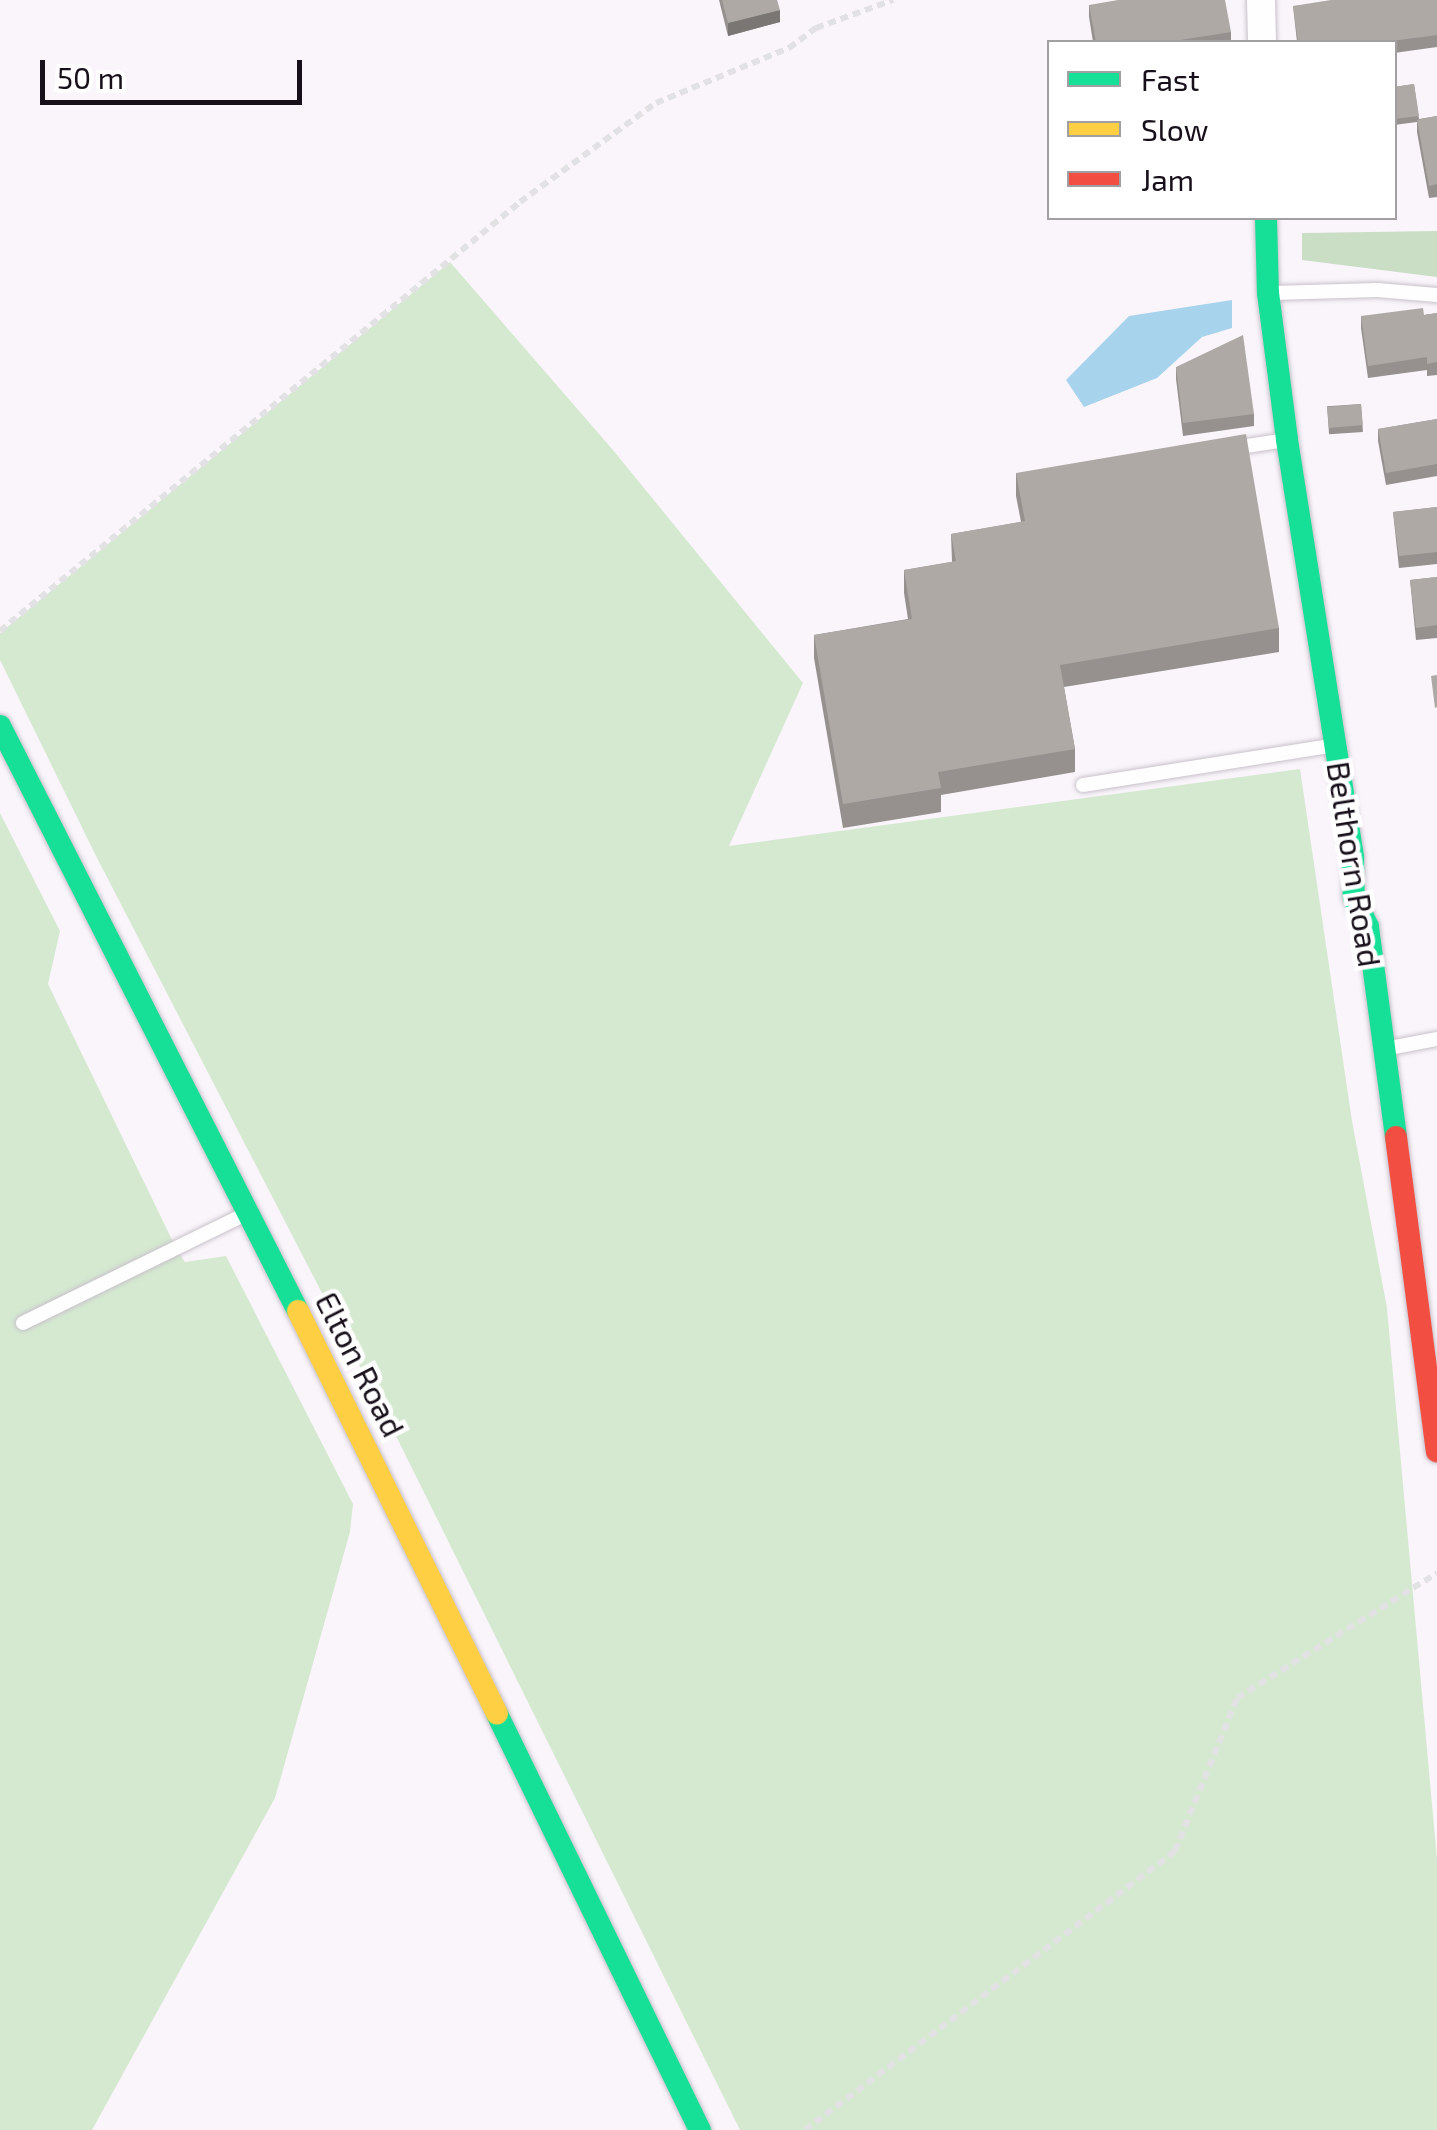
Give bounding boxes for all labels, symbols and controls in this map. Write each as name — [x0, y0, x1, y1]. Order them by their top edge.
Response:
scale bar — [45, 40, 308, 102]
legend — [1047, 40, 1397, 220]
text: 50 m — [57, 59, 124, 95]
text: Fast — [1141, 61, 1200, 97]
text: Slow — [1141, 111, 1208, 147]
text: Jam — [1141, 161, 1194, 197]
street label: Belthorn Road — [1320, 759, 1390, 969]
street label: Elton Road — [308, 1285, 414, 1443]

